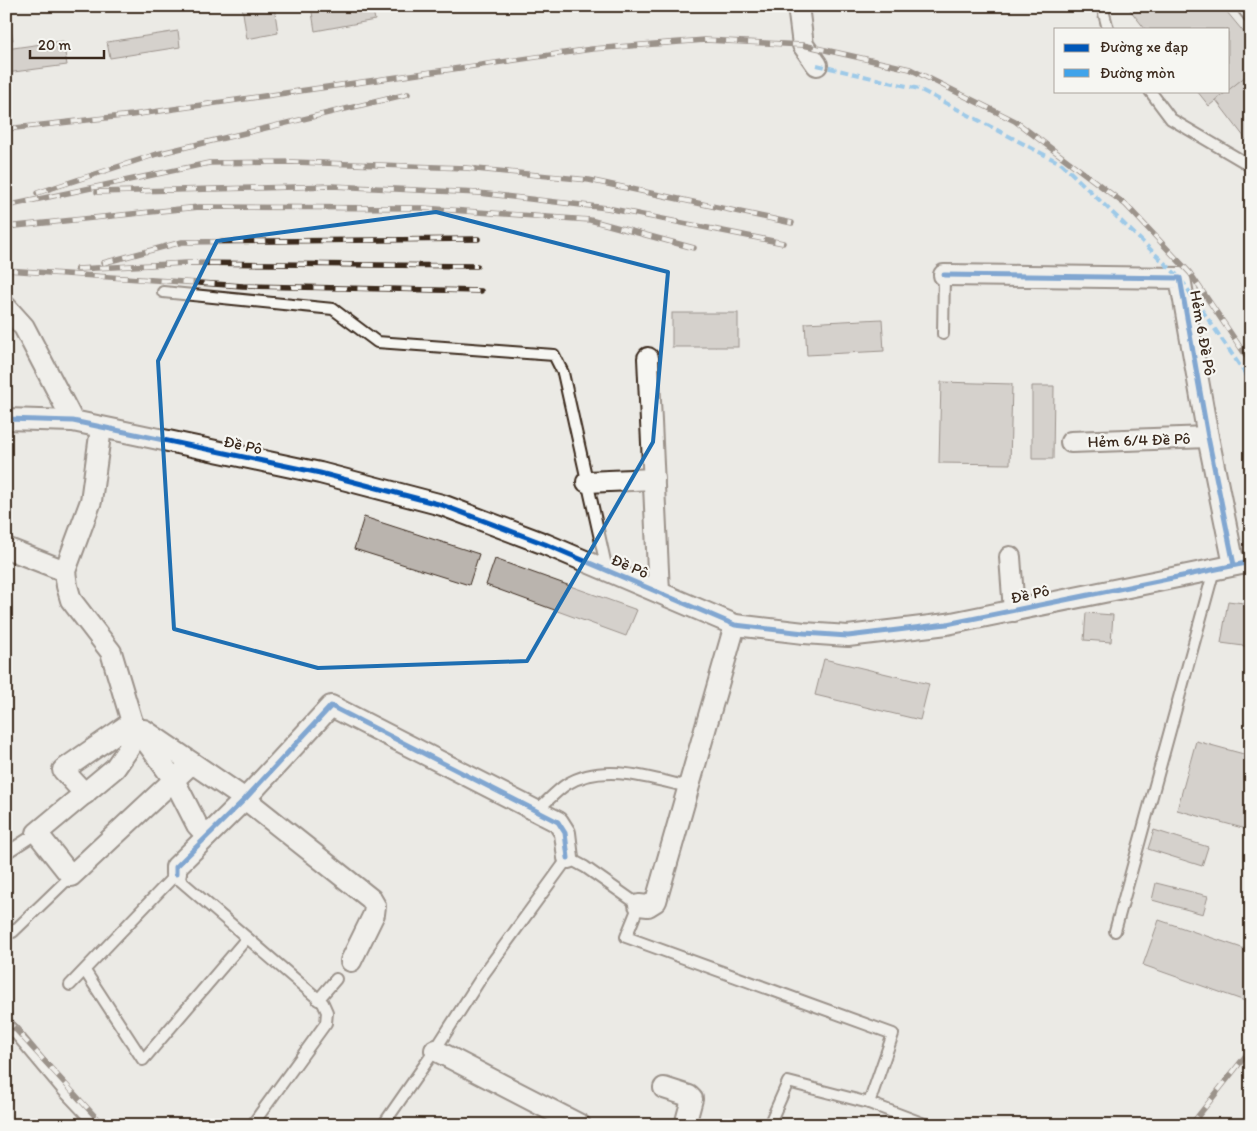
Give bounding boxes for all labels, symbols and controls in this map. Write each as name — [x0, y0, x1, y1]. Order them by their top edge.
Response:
scale bar — [30, 28, 104, 60]
legend — [1054, 28, 1230, 92]
text: 20 m — [38, 36, 72, 54]
text: Đường xe đạp — [1100, 38, 1188, 56]
text: Đường mòn — [1100, 64, 1176, 82]
street label: Hẻm 6 Đề Pô — [1186, 289, 1220, 377]
street label: Hẻm 6/4 Đề Pô — [1087, 429, 1191, 451]
street label: Đề Pô — [222, 432, 264, 458]
street label: Đề Pô — [608, 550, 652, 582]
street label: Đề Pô — [1009, 581, 1051, 607]

